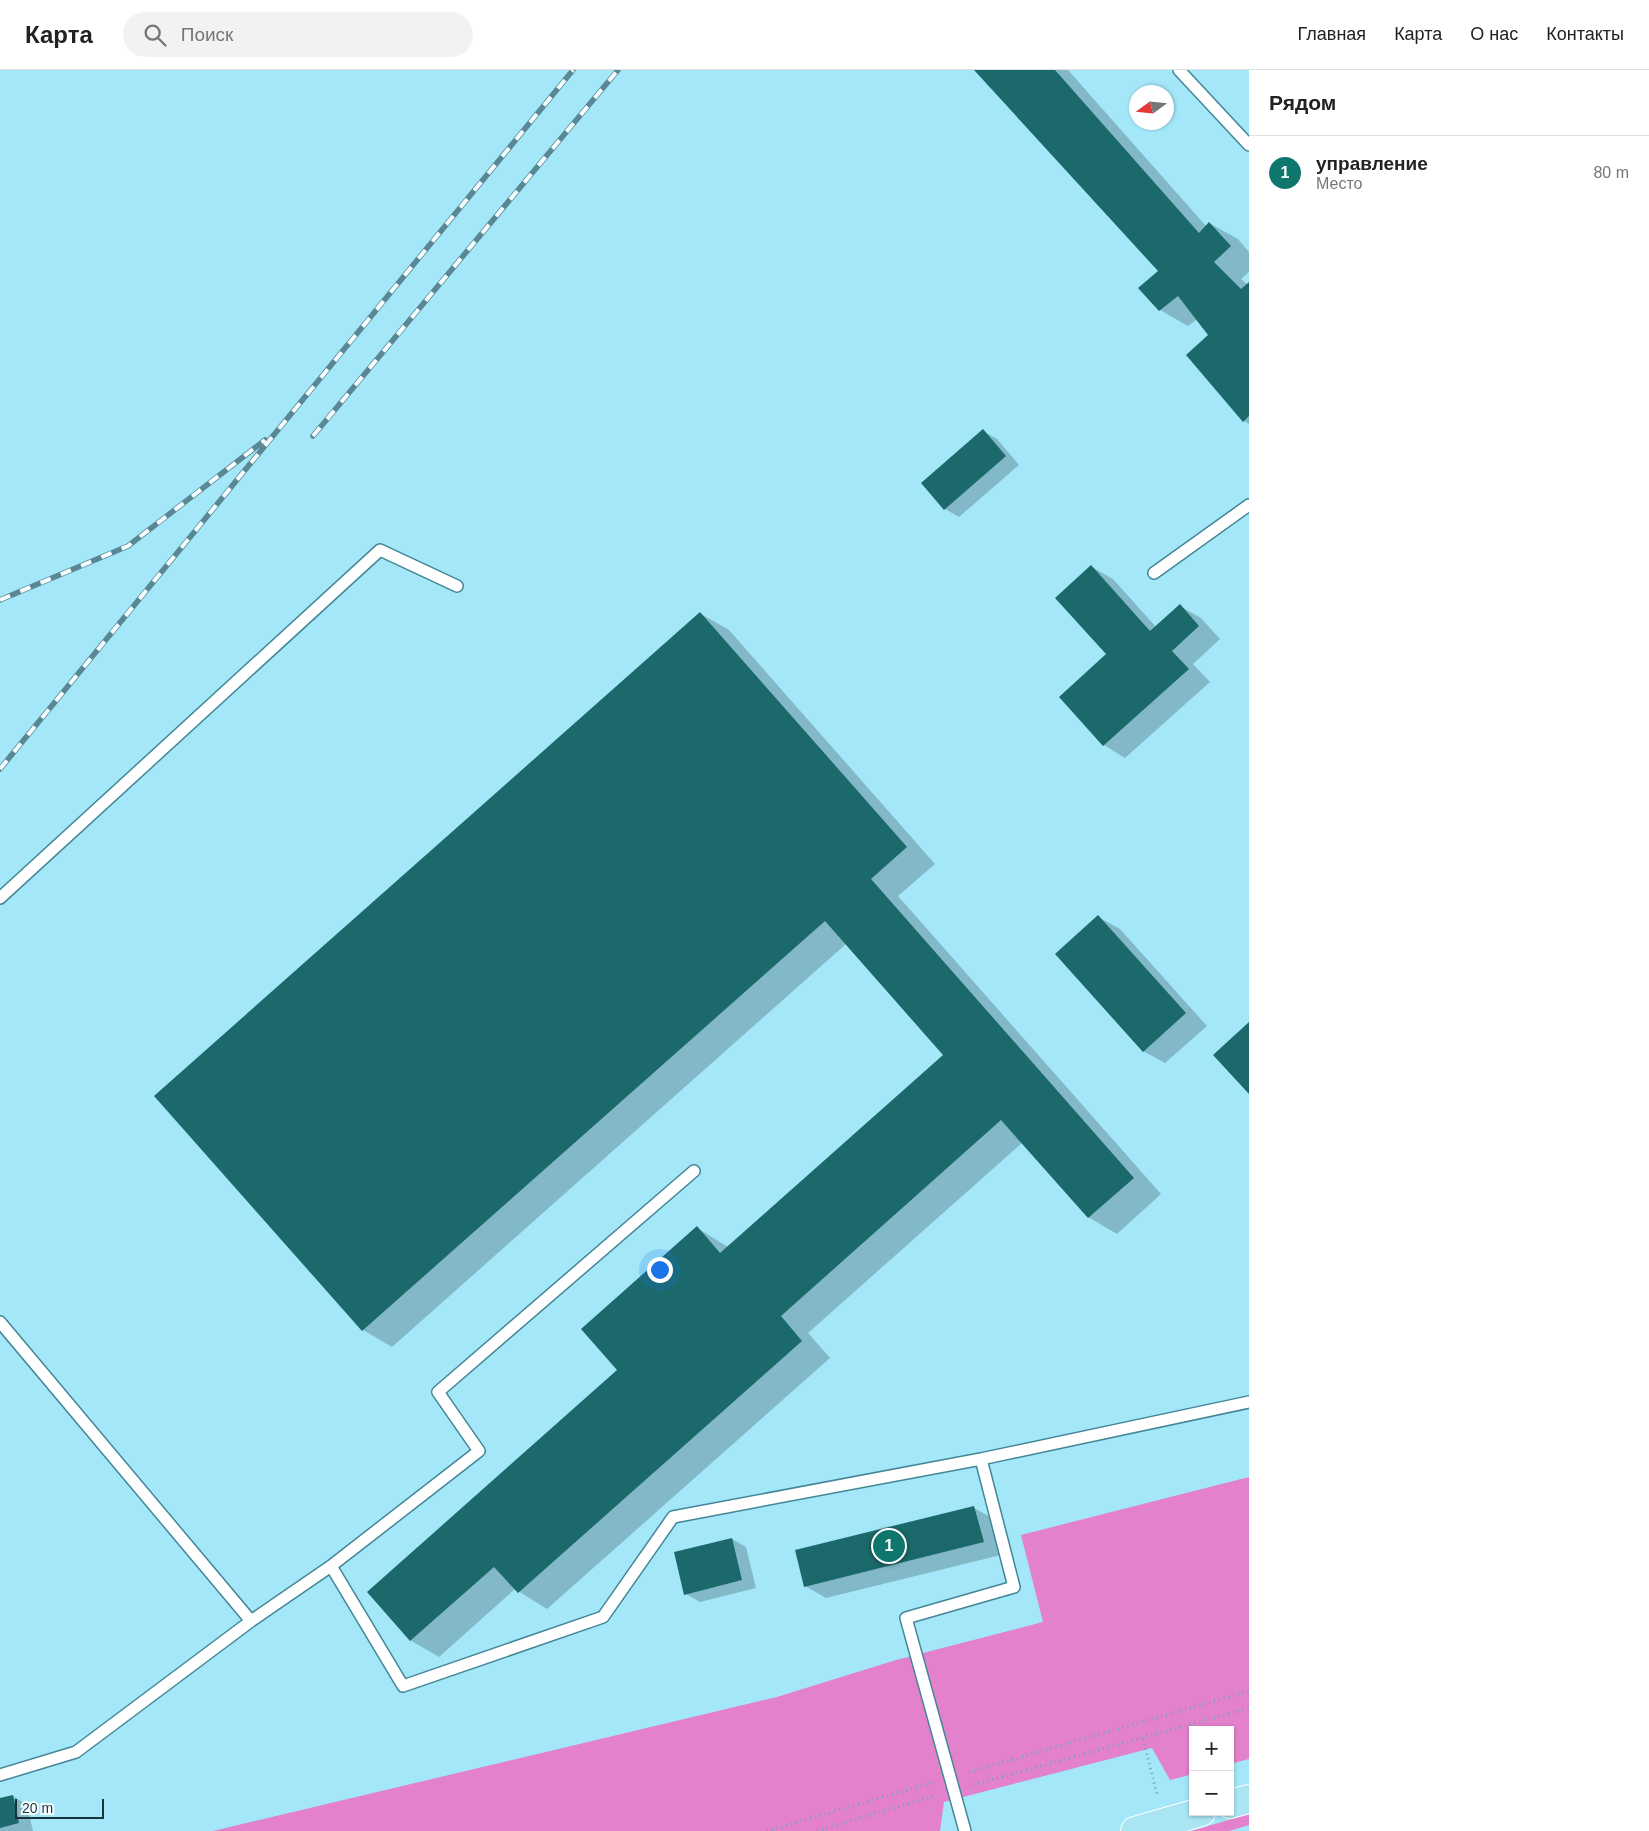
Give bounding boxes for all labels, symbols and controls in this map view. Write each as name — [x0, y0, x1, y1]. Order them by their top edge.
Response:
search box — [123, 12, 473, 57]
text: Карта — [25, 21, 93, 48]
icon: search — [141, 21, 169, 49]
text: Поиск — [181, 24, 233, 45]
text: Главная — [1298, 24, 1366, 44]
text: Карта — [1394, 24, 1442, 44]
text: О нас — [1470, 24, 1518, 44]
text: Контакты — [1546, 24, 1624, 44]
north arrow — [1129, 85, 1174, 130]
text: Рядом — [1269, 91, 1336, 114]
text: управление — [1316, 153, 1428, 174]
text: 1 — [1281, 164, 1289, 181]
text: 80 m — [1593, 164, 1629, 181]
text: Место — [1316, 175, 1362, 192]
your location — [647, 1257, 673, 1283]
pin: 1 — [873, 1527, 905, 1565]
map controls — [1189, 1726, 1234, 1816]
button: + — [1189, 1726, 1234, 1771]
button: − — [1189, 1771, 1234, 1816]
scale bar — [15, 1796, 104, 1819]
text: 20 m — [22, 1800, 53, 1816]

